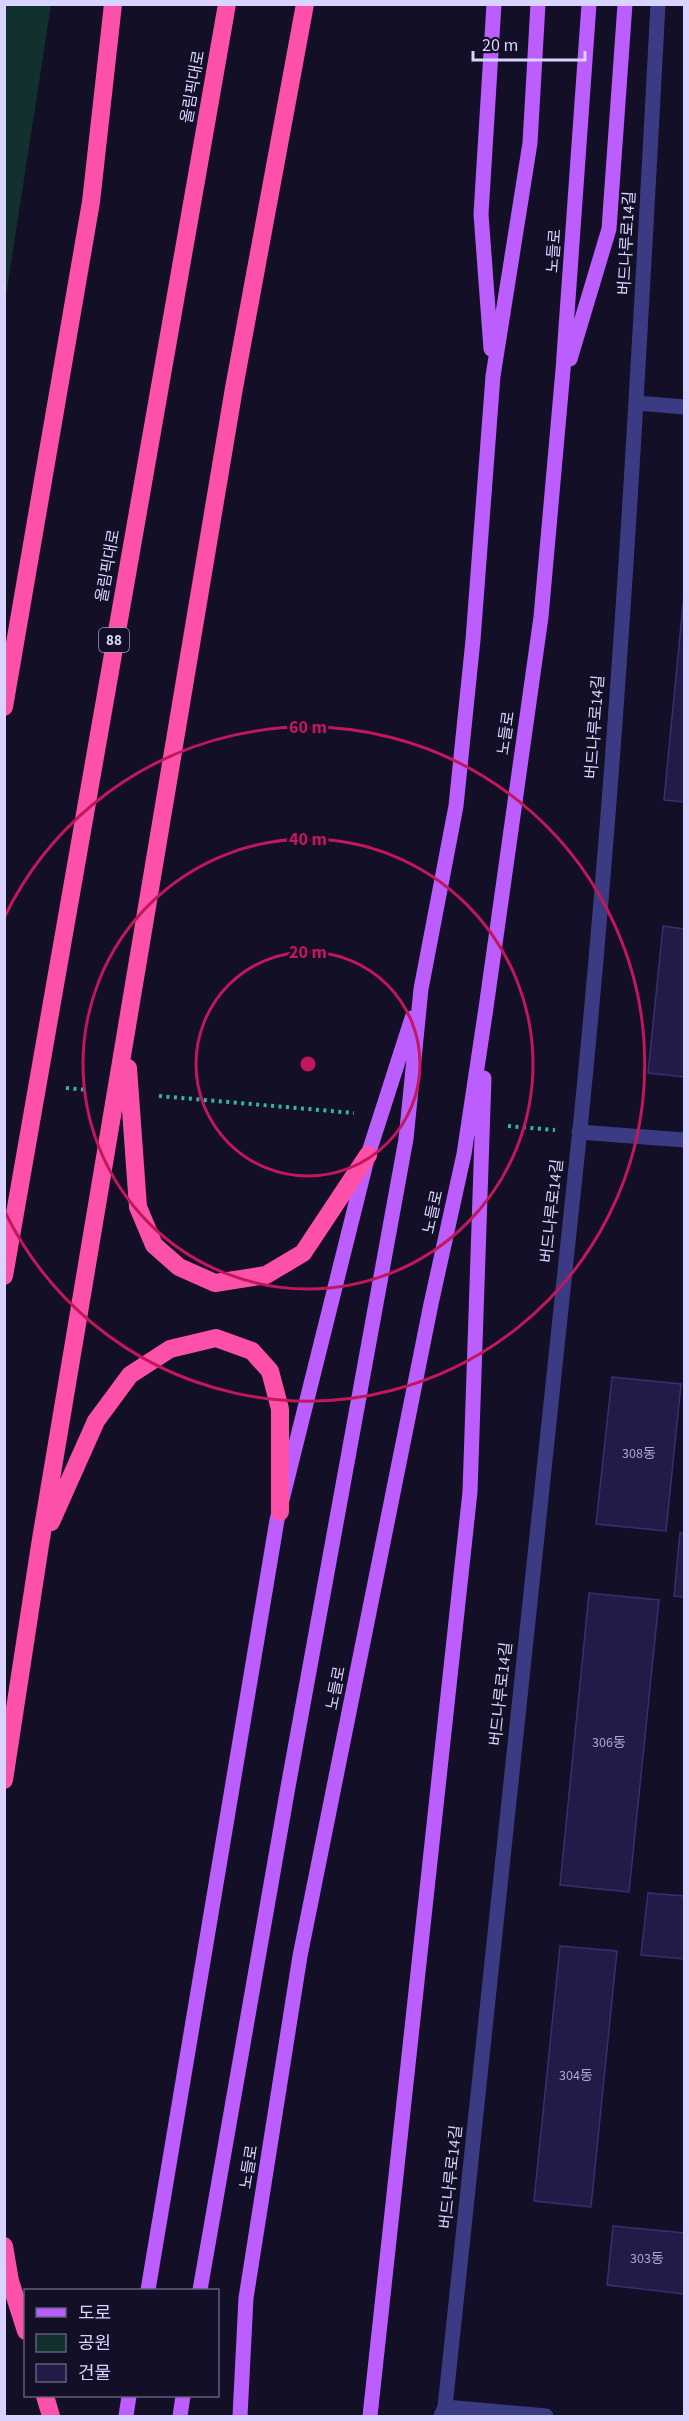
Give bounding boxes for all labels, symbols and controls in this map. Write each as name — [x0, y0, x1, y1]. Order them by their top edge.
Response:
scale bar — [473, 24, 586, 62]
text: 20 m — [482, 33, 518, 58]
street label: 올림픽대로 — [176, 49, 210, 125]
street label: 버드나루로14길 — [613, 190, 641, 296]
street label: 노들로 — [541, 228, 567, 274]
street label: 올림픽대로 — [91, 528, 125, 604]
road number: 88 — [99, 628, 129, 652]
street label: 버드나루로14길 — [580, 674, 610, 780]
street label: 노들로 — [492, 709, 520, 756]
text: 60 m — [289, 715, 327, 740]
text: 40 m — [289, 827, 327, 852]
text: 20 m — [289, 940, 327, 965]
centre of rings — [298, 1054, 318, 1074]
street label: 버드나루로14길 — [536, 1158, 568, 1264]
street label: 노들로 — [418, 1188, 448, 1236]
house number: 308동 — [622, 1444, 656, 1464]
street label: 버드나루로14길 — [485, 1641, 517, 1747]
street label: 노들로 — [321, 1664, 351, 1712]
house number: 306동 — [592, 1733, 626, 1753]
house number: 304동 — [559, 2066, 593, 2086]
street label: 버드나루로14길 — [435, 2124, 467, 2230]
street label: 노들로 — [235, 2143, 263, 2191]
house number: 303동 — [630, 2249, 664, 2269]
legend — [24, 2289, 219, 2397]
text: 도로 — [78, 2301, 111, 2326]
text: 공원 — [78, 2331, 111, 2356]
text: 건물 — [78, 2361, 111, 2386]

